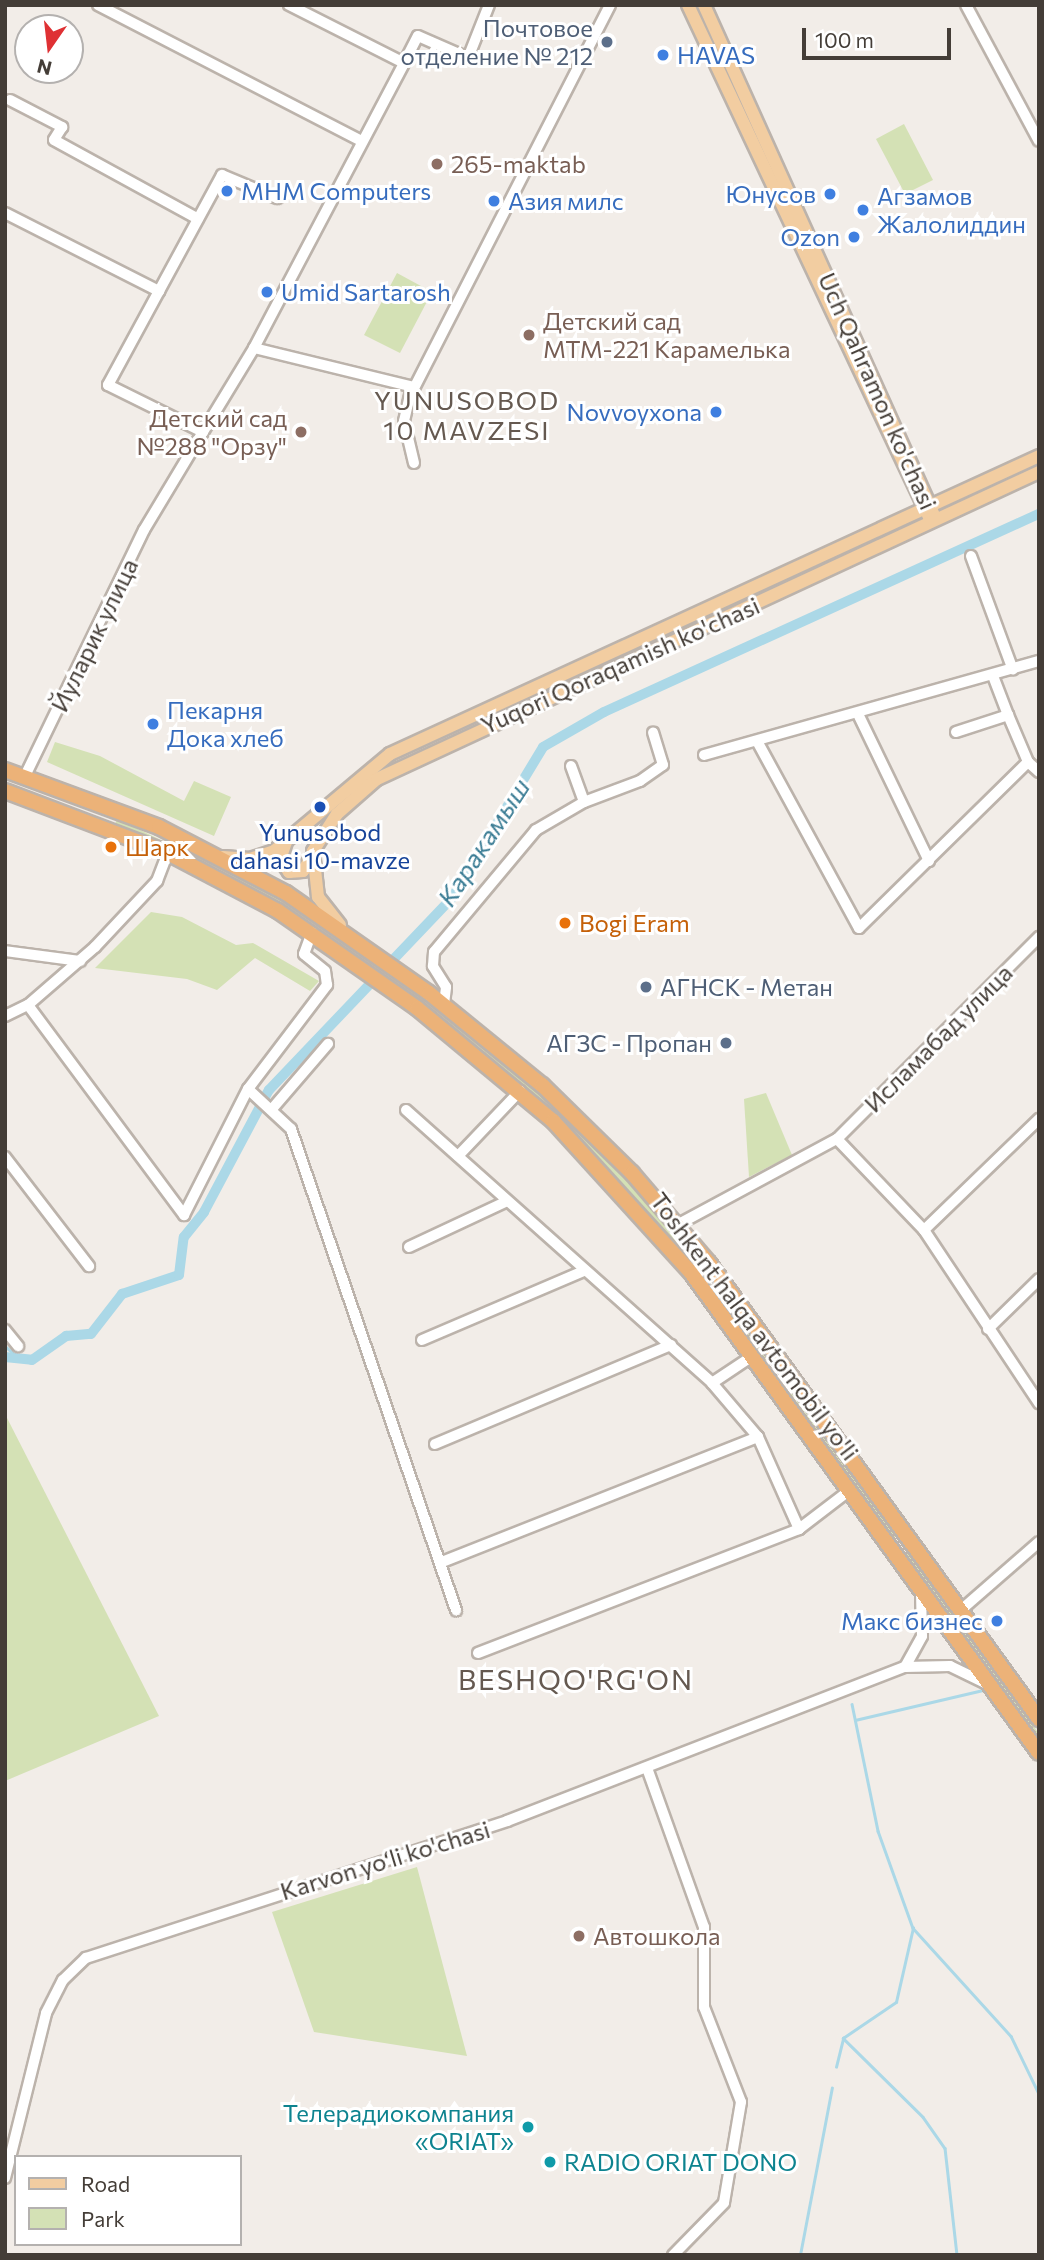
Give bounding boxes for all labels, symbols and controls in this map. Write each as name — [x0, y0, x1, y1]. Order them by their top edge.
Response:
north arrow — [14, 14, 84, 84]
place label: Почтовое отделение № 212 — [401, 14, 593, 70]
scale bar — [806, 14, 955, 58]
text: 100 m — [815, 27, 874, 52]
marker: Почтовое отделение № 212 — [599, 34, 615, 50]
place label: HAVAS — [677, 41, 755, 69]
marker: HAVAS — [655, 47, 671, 63]
text: N — [35, 55, 54, 81]
place label: 265-maktab — [451, 150, 586, 178]
marker: 265-maktab — [429, 156, 445, 172]
place label: MHM Computers — [241, 177, 431, 205]
place label: Юнусов — [725, 180, 816, 208]
place label: Агзамов Жалолиддин — [877, 182, 1026, 238]
marker: MHM Computers — [219, 183, 235, 199]
marker: Юнусов — [822, 186, 838, 202]
place label: Азия милс — [508, 187, 624, 215]
marker: Азия милс — [486, 193, 502, 209]
marker: Агзамов Жалолиддин — [855, 202, 871, 218]
place label: Ozon — [780, 223, 840, 251]
marker: Ozon — [846, 229, 862, 245]
street label: Uch Qahramon ko'chasi — [813, 268, 943, 514]
place label: Umid Sartarosh — [281, 278, 451, 306]
marker: Umid Sartarosh — [259, 284, 275, 300]
place label: Детский сад МТМ-221 Карамелька — [543, 307, 790, 363]
marker: Детский сад МТМ-221 Карамелька — [521, 327, 537, 343]
district label: YUNUSOBOD 10 MAVZESI — [375, 384, 559, 446]
place label: Novvoyxona — [567, 398, 702, 426]
place label: Детский сад №288 "Орзу" — [136, 404, 287, 460]
marker: Novvoyxona — [708, 404, 724, 420]
marker: Детский сад №288 "Орзу" — [293, 424, 309, 440]
street label: Йуларик улица — [44, 554, 144, 716]
street label: Yuqori Qoraqamish ko'chasi — [476, 590, 764, 740]
place label: Пекарня Дока хлеб — [167, 696, 284, 752]
marker: Пекарня Дока хлеб — [145, 716, 161, 732]
water label: Каракамыш — [430, 772, 536, 912]
marker: Yunusobod dahasi 10-mavze — [312, 799, 328, 815]
place label: Yunusobod dahasi 10-mavze — [230, 818, 410, 874]
place label: Шарк — [125, 833, 189, 861]
marker: Шарк — [103, 839, 119, 855]
place label: Bogi Eram — [579, 909, 690, 937]
marker: Bogi Eram — [557, 915, 573, 931]
street label: Исламабад улица — [858, 958, 1018, 1118]
place label: АГНСК - Метан — [660, 973, 833, 1001]
marker: АГНСК - Метан — [638, 979, 654, 995]
place label: АГЗС - Пропан — [546, 1029, 712, 1057]
marker: АГЗС - Пропан — [718, 1035, 734, 1051]
street label: Toshkent halqa avtomobil yo'li — [645, 1187, 865, 1465]
place label: Макс бизнес — [841, 1607, 983, 1635]
marker: Макс бизнес — [989, 1613, 1005, 1629]
district label: BESHQO'RG'ON — [459, 1662, 693, 1696]
street label: Karvon yo‘li ko'chasi — [277, 1814, 493, 1906]
place label: Автошкола — [593, 1922, 720, 1950]
marker: Автошкола — [571, 1928, 587, 1944]
place label: Телерадиокомпания «ORIAT» — [283, 2099, 514, 2155]
marker: Телерадиокомпания «ORIAT» — [520, 2119, 536, 2135]
place label: RADIO ORIAT DONO — [564, 2148, 797, 2176]
marker: RADIO ORIAT DONO — [542, 2154, 558, 2170]
legend — [14, 2155, 242, 2246]
text: Road — [81, 2171, 130, 2196]
text: Park — [81, 2206, 125, 2231]

